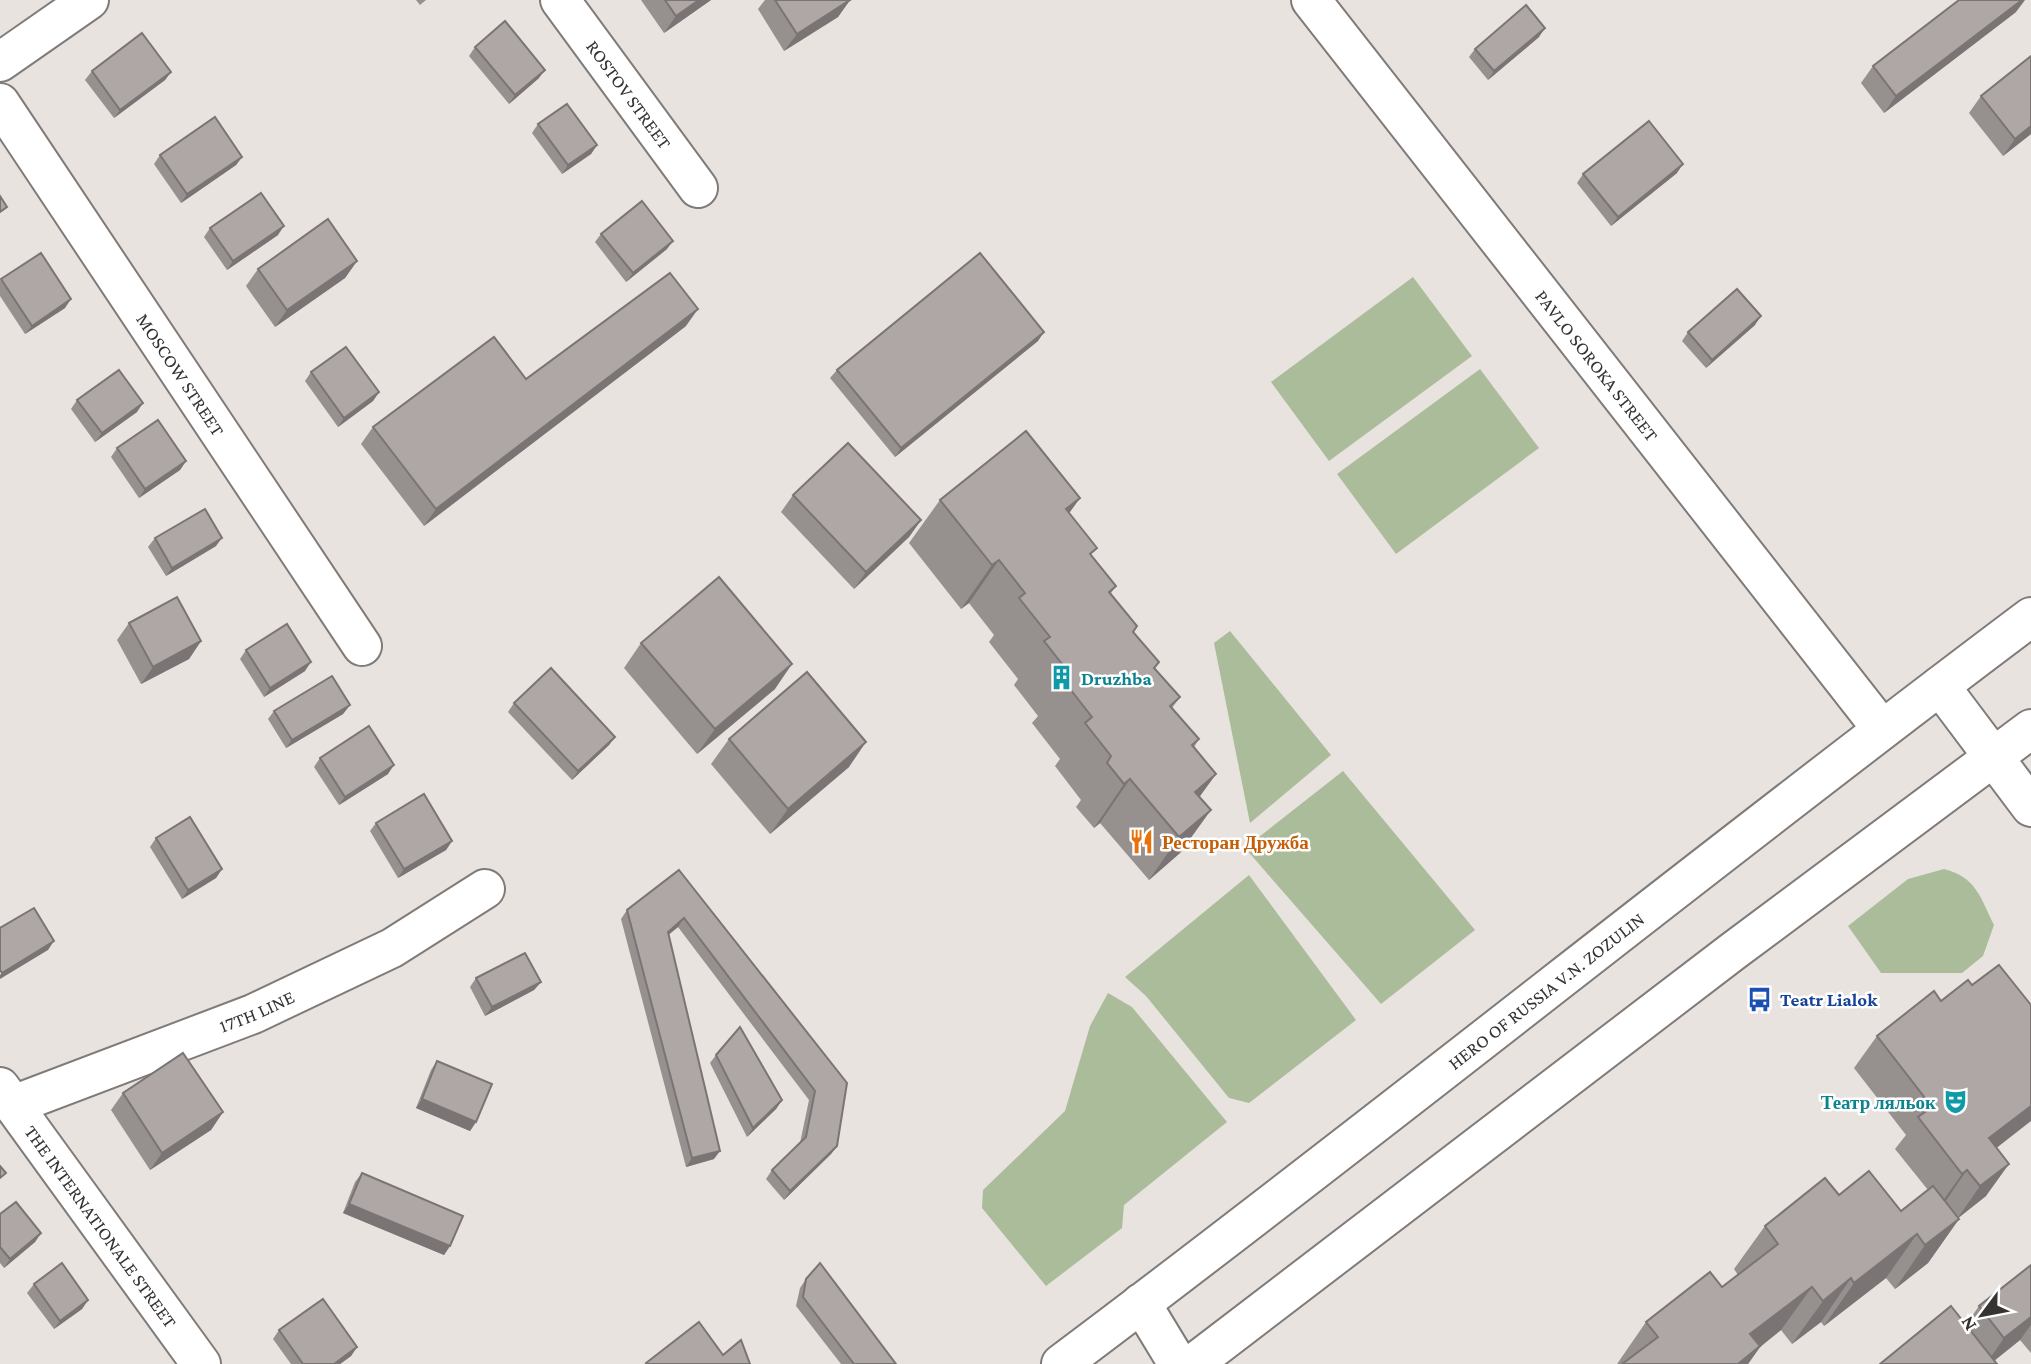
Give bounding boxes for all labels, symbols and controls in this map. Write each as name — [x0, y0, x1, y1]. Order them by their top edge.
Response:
street label: ROSTOV STREET — [582, 36, 676, 153]
street label: PAVLO SOROKA STREET — [1531, 286, 1663, 446]
street label: MOSCOW STREET — [133, 309, 230, 440]
building icon: Druzhba — [1047, 664, 1075, 692]
place label: Druzhba — [1081, 668, 1152, 689]
restaurant icon: Ресторан Дружба — [1128, 828, 1156, 856]
place label: Ресторан Дружба — [1162, 832, 1309, 853]
street label: HERO OF RUSSIA V.N. ZOZULIN — [1444, 908, 1648, 1074]
bus stop icon: Teatr Lialok — [1746, 985, 1774, 1013]
street label: 17TH LINE — [216, 986, 297, 1036]
place label: Teatr Lialok — [1780, 989, 1878, 1010]
theatre icon: Театр ляльок — [1942, 1088, 1970, 1116]
place label: Театр ляльок — [1821, 1092, 1936, 1113]
street label: THE INTERNATIONALE STREET — [21, 1121, 182, 1332]
north arrow — [1947, 1280, 2017, 1350]
text: N — [1956, 1313, 1980, 1335]

